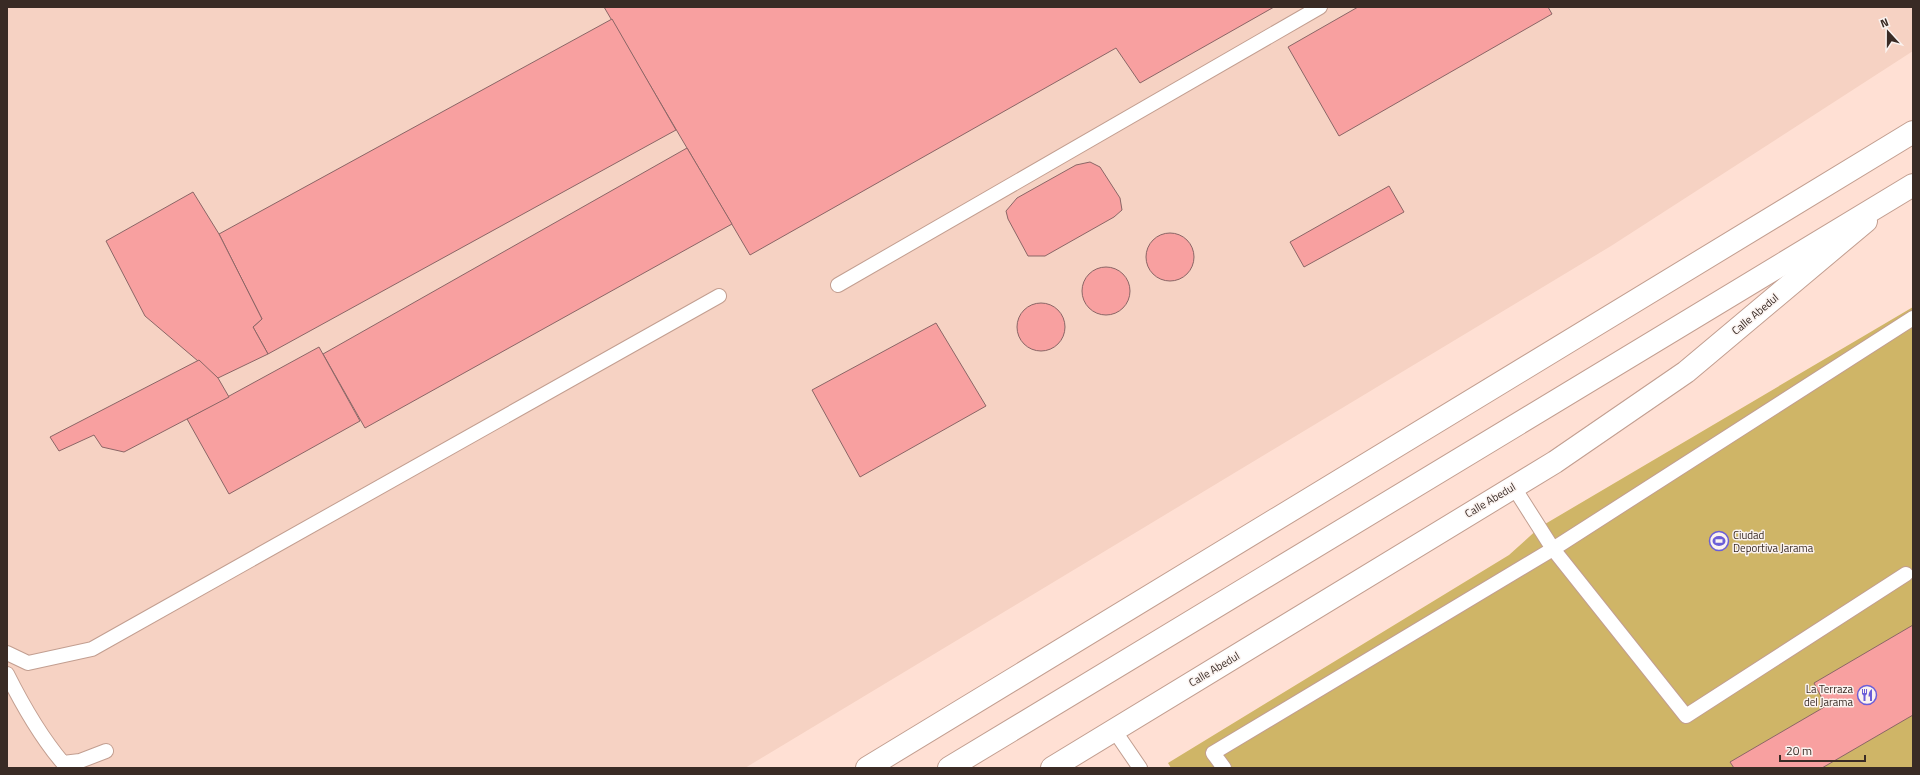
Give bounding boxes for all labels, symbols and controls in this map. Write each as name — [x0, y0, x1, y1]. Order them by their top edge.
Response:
north arrow — [1868, 12, 1908, 52]
text: N — [1878, 14, 1891, 31]
street label: Calle Abedul — [1728, 290, 1782, 338]
street label: Calle Abedul — [1462, 479, 1518, 521]
place label: Ciudad Deportiva Jarama — [1733, 527, 1814, 556]
sports icon: Ciudad Deportiva Jarama — [1708, 530, 1730, 552]
street label: Calle Abedul — [1186, 648, 1242, 690]
place label: La Terraza del Jarama — [1804, 681, 1853, 710]
restaurant icon: La Terraza del Jarama — [1856, 684, 1878, 706]
scale bar — [1780, 737, 1865, 763]
text: 20 m — [1786, 741, 1812, 760]

